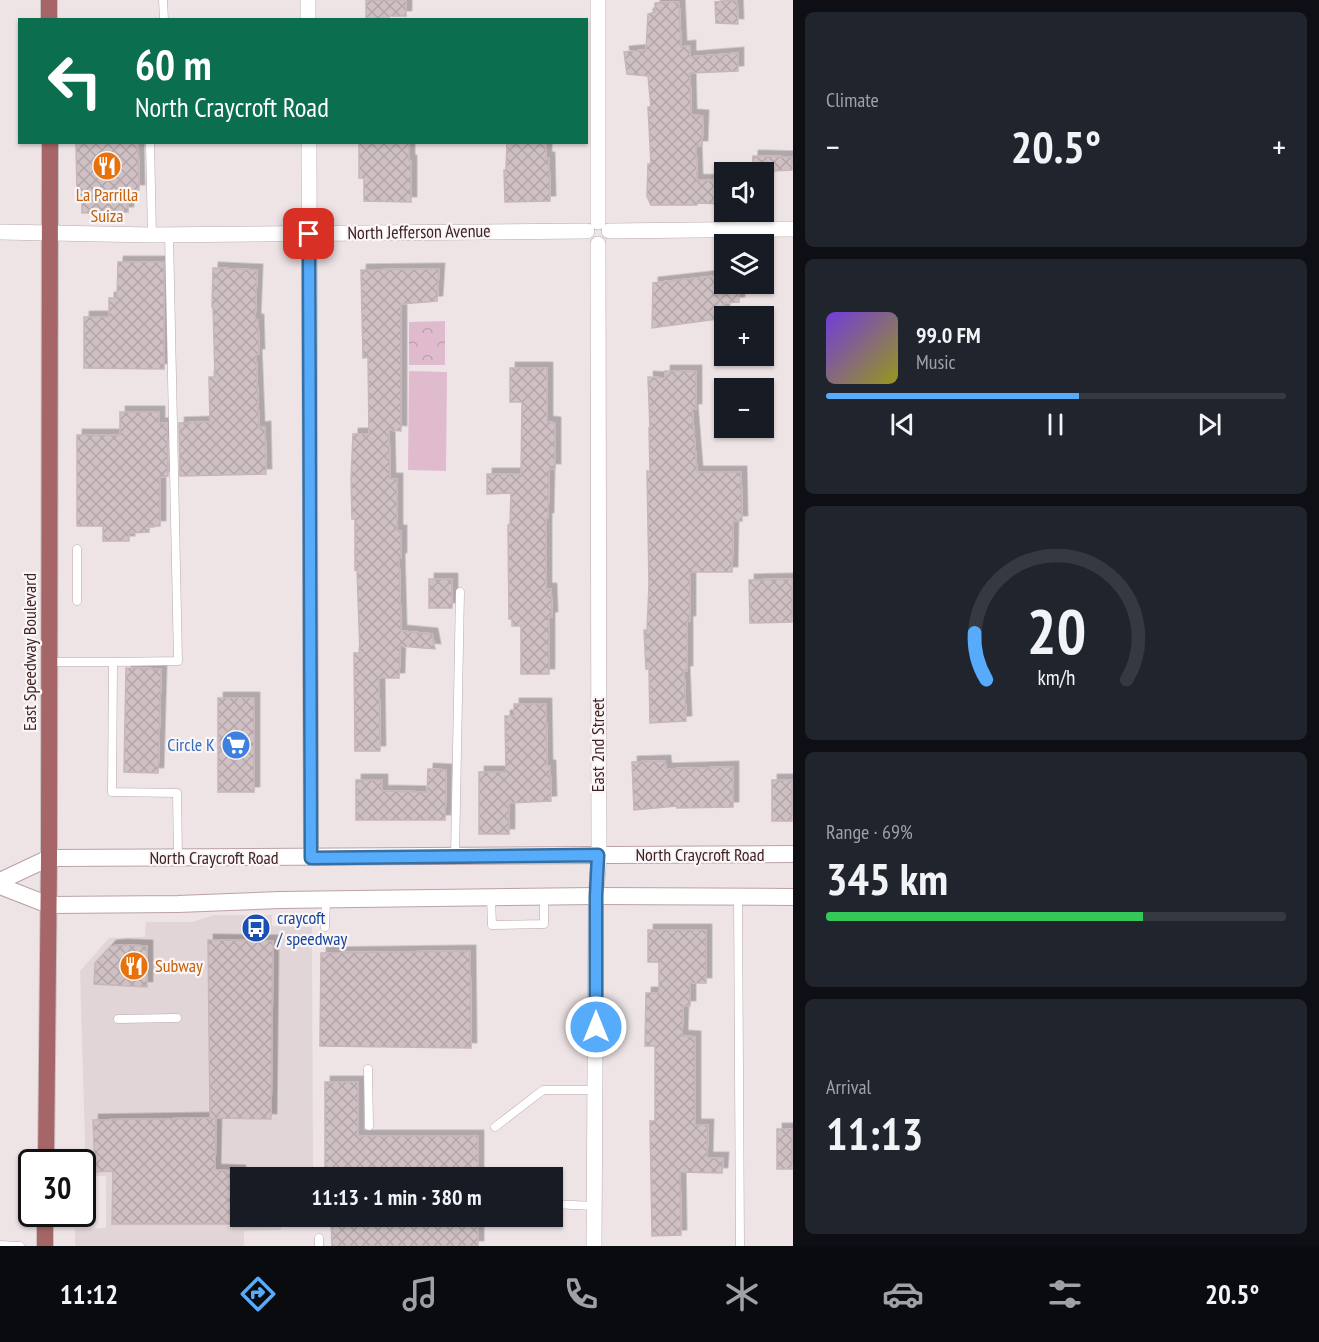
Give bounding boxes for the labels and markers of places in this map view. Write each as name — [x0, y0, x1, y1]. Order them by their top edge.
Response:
restaurant icon: La Parrilla Suiza — [91, 150, 123, 182]
place label: La Parrilla Suiza — [76, 183, 138, 227]
pin — [283, 208, 334, 259]
supermarket icon: Circle K — [220, 729, 252, 761]
place label: Circle K — [167, 733, 215, 756]
place label: craycoft / speedway — [276, 906, 347, 950]
bus stop icon: craycoft / speedway — [240, 912, 272, 944]
restaurant icon: Subway — [118, 950, 150, 982]
place label: Subway — [155, 954, 203, 977]

